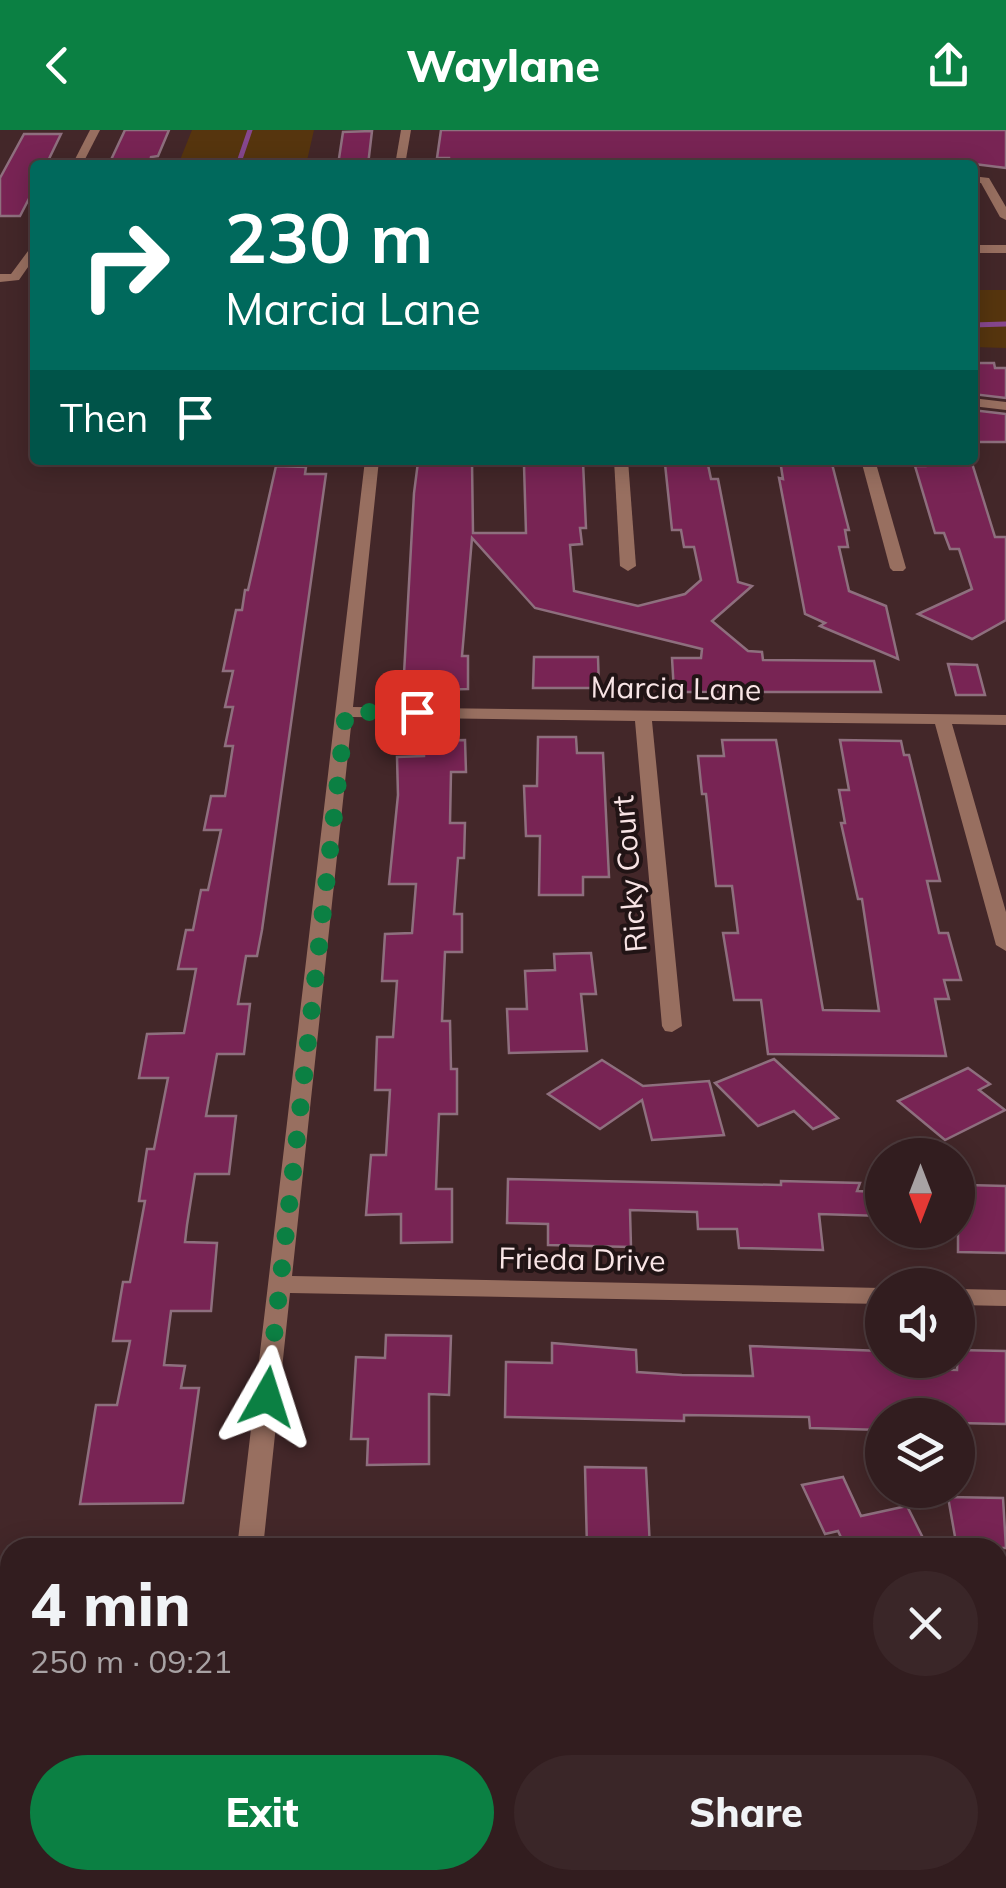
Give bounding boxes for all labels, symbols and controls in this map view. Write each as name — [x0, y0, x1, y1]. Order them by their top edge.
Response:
text: Waylane — [406, 37, 600, 93]
icon: back — [30, 38, 85, 93]
icon: share — [921, 38, 976, 93]
text: 230 m — [225, 193, 433, 281]
icon: right — [60, 200, 190, 330]
text: Marcia Lane — [225, 280, 481, 336]
icon: arrive — [168, 390, 223, 445]
text: Then — [60, 394, 148, 442]
street label: Marcia Lane — [590, 668, 762, 708]
pin — [375, 670, 460, 755]
icon: arrive — [390, 685, 445, 740]
street label: Ricky Court — [603, 794, 655, 954]
north arrow — [865, 1138, 975, 1248]
map controls — [865, 1138, 975, 1508]
street label: Frieda Drive — [498, 1239, 666, 1279]
button: sound — [865, 1268, 975, 1378]
position arrow — [215, 1345, 319, 1449]
button: layers — [865, 1398, 975, 1508]
text: 4 min — [30, 1566, 191, 1641]
button: close — [873, 1571, 978, 1676]
text: 250 m · 09:21 — [30, 1641, 232, 1681]
button: Exit — [30, 1755, 494, 1870]
button: Share — [514, 1755, 978, 1870]

